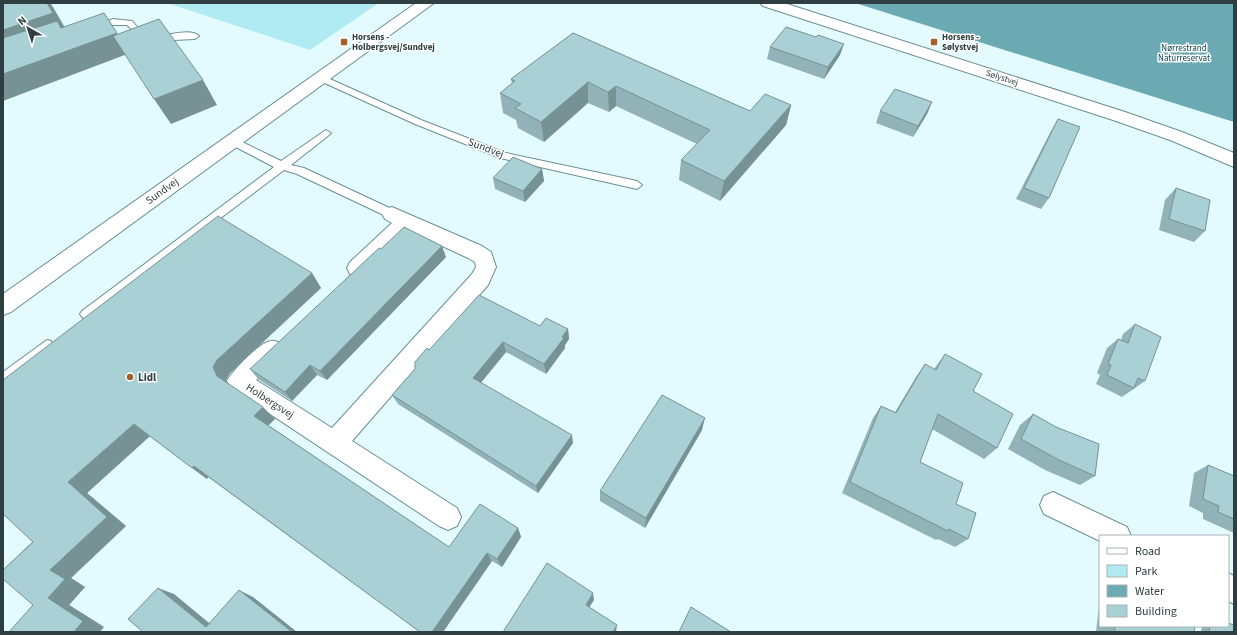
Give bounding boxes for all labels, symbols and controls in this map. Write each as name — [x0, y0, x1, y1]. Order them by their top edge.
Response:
north arrow — [8, 8, 48, 48]
text: N — [14, 12, 30, 29]
place label: Horsens - Holbergsvej/Sundvej — [352, 31, 435, 54]
place label: Horsens - Sølystvej — [942, 31, 979, 54]
marker: Horsens - Holbergsvej/Sundvej — [339, 37, 349, 47]
marker: Horsens - Sølystvej — [929, 37, 939, 47]
park label: Nørrestrand Naturreservat — [1158, 42, 1210, 65]
street label: Sølystvej — [984, 67, 1020, 89]
street label: Sundvej — [466, 134, 506, 162]
street label: Sundvej — [143, 174, 181, 208]
place label: Lidl — [138, 370, 157, 385]
marker: Lidl — [125, 372, 135, 382]
street label: Holbergsvej — [243, 380, 297, 422]
legend — [1099, 535, 1229, 627]
text: Road — [1135, 543, 1161, 560]
text: Park — [1135, 563, 1157, 580]
text: Water — [1135, 583, 1165, 600]
text: Building — [1135, 603, 1177, 620]

